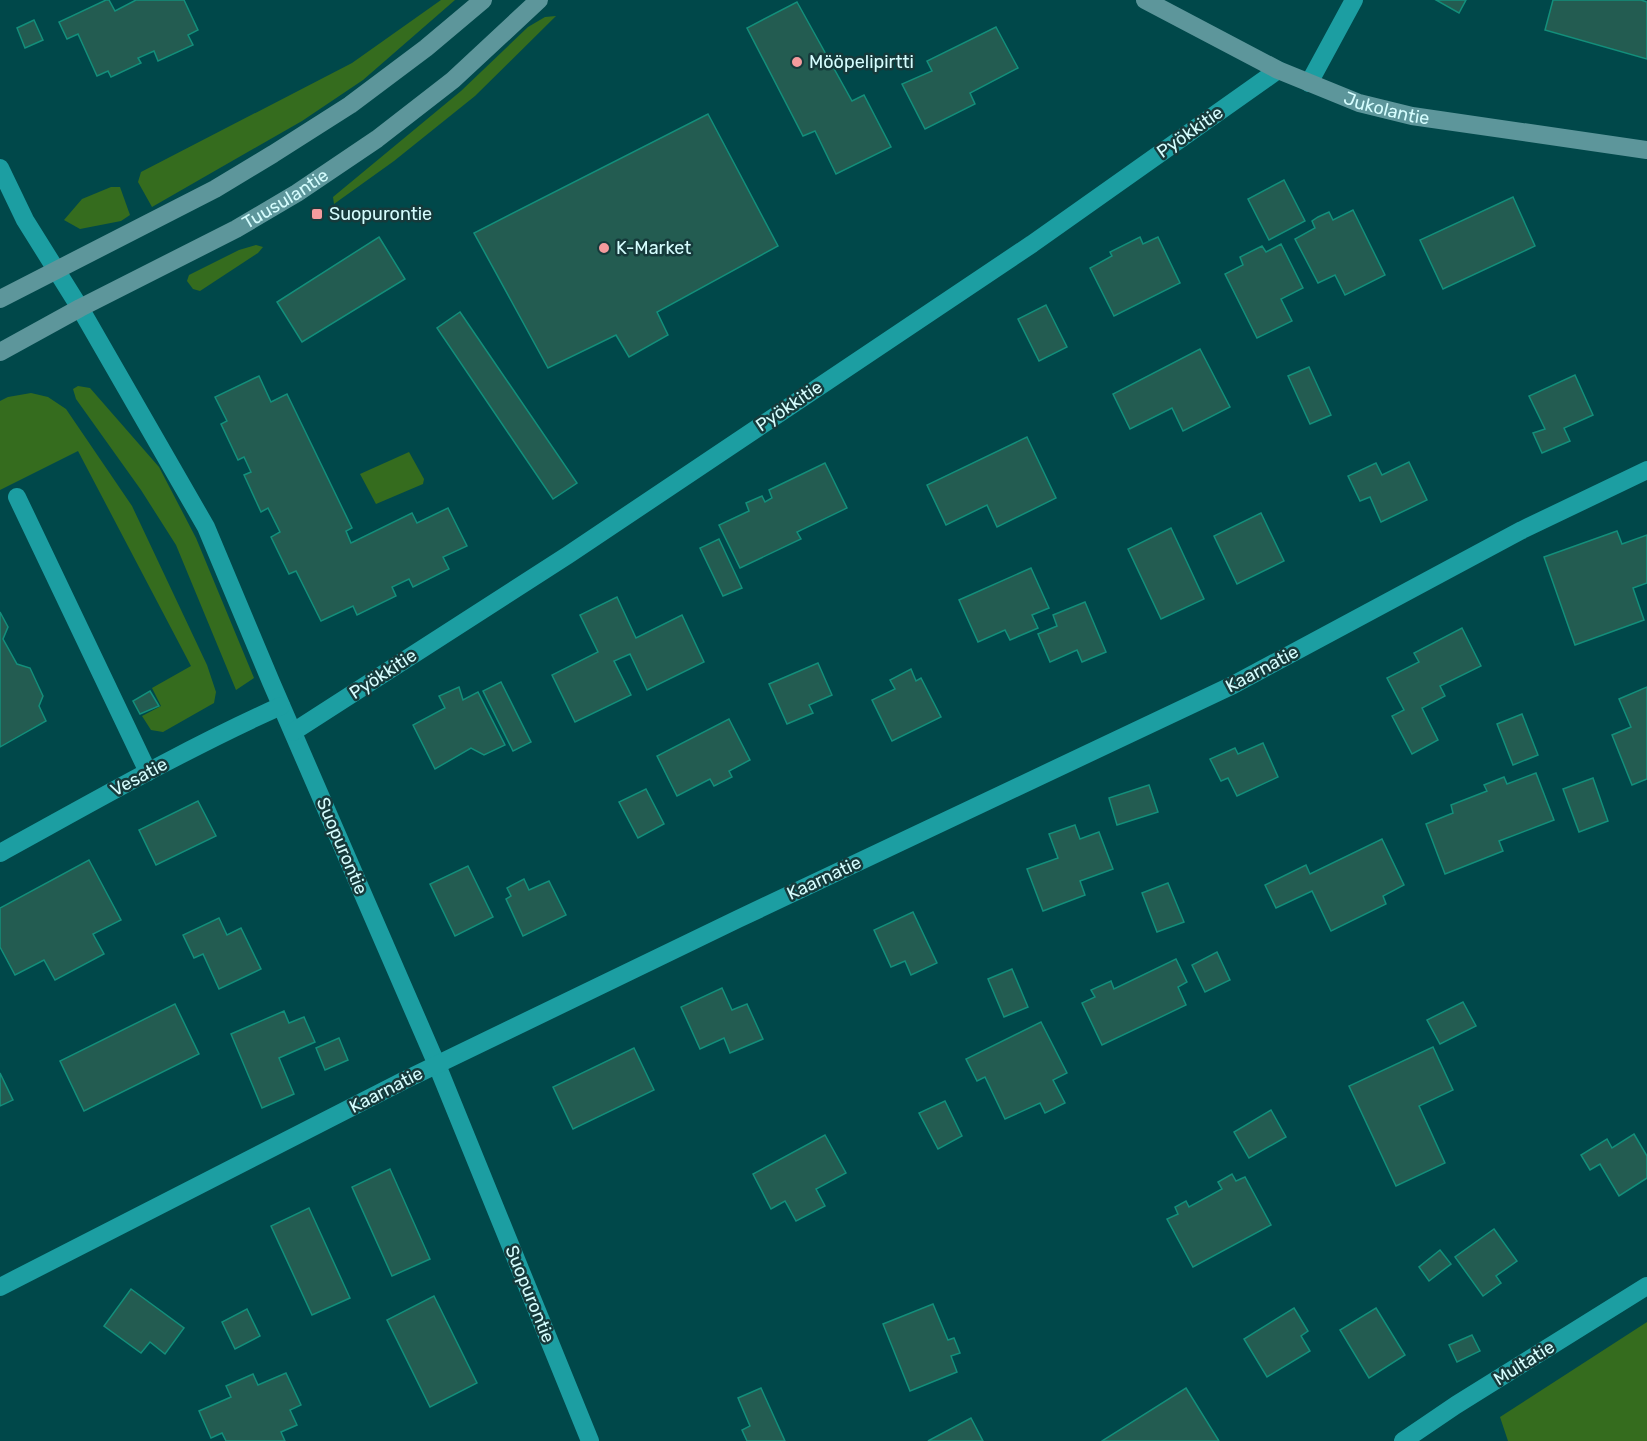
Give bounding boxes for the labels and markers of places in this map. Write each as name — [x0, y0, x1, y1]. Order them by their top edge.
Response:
place label: Mööpelipirtti — [809, 51, 914, 73]
marker: Mööpelipirtti — [790, 55, 804, 69]
place label: Suopurontie — [329, 203, 432, 225]
marker: Suopurontie — [310, 207, 324, 221]
place label: K-Market — [616, 237, 691, 259]
marker: K-Market — [597, 241, 611, 255]

